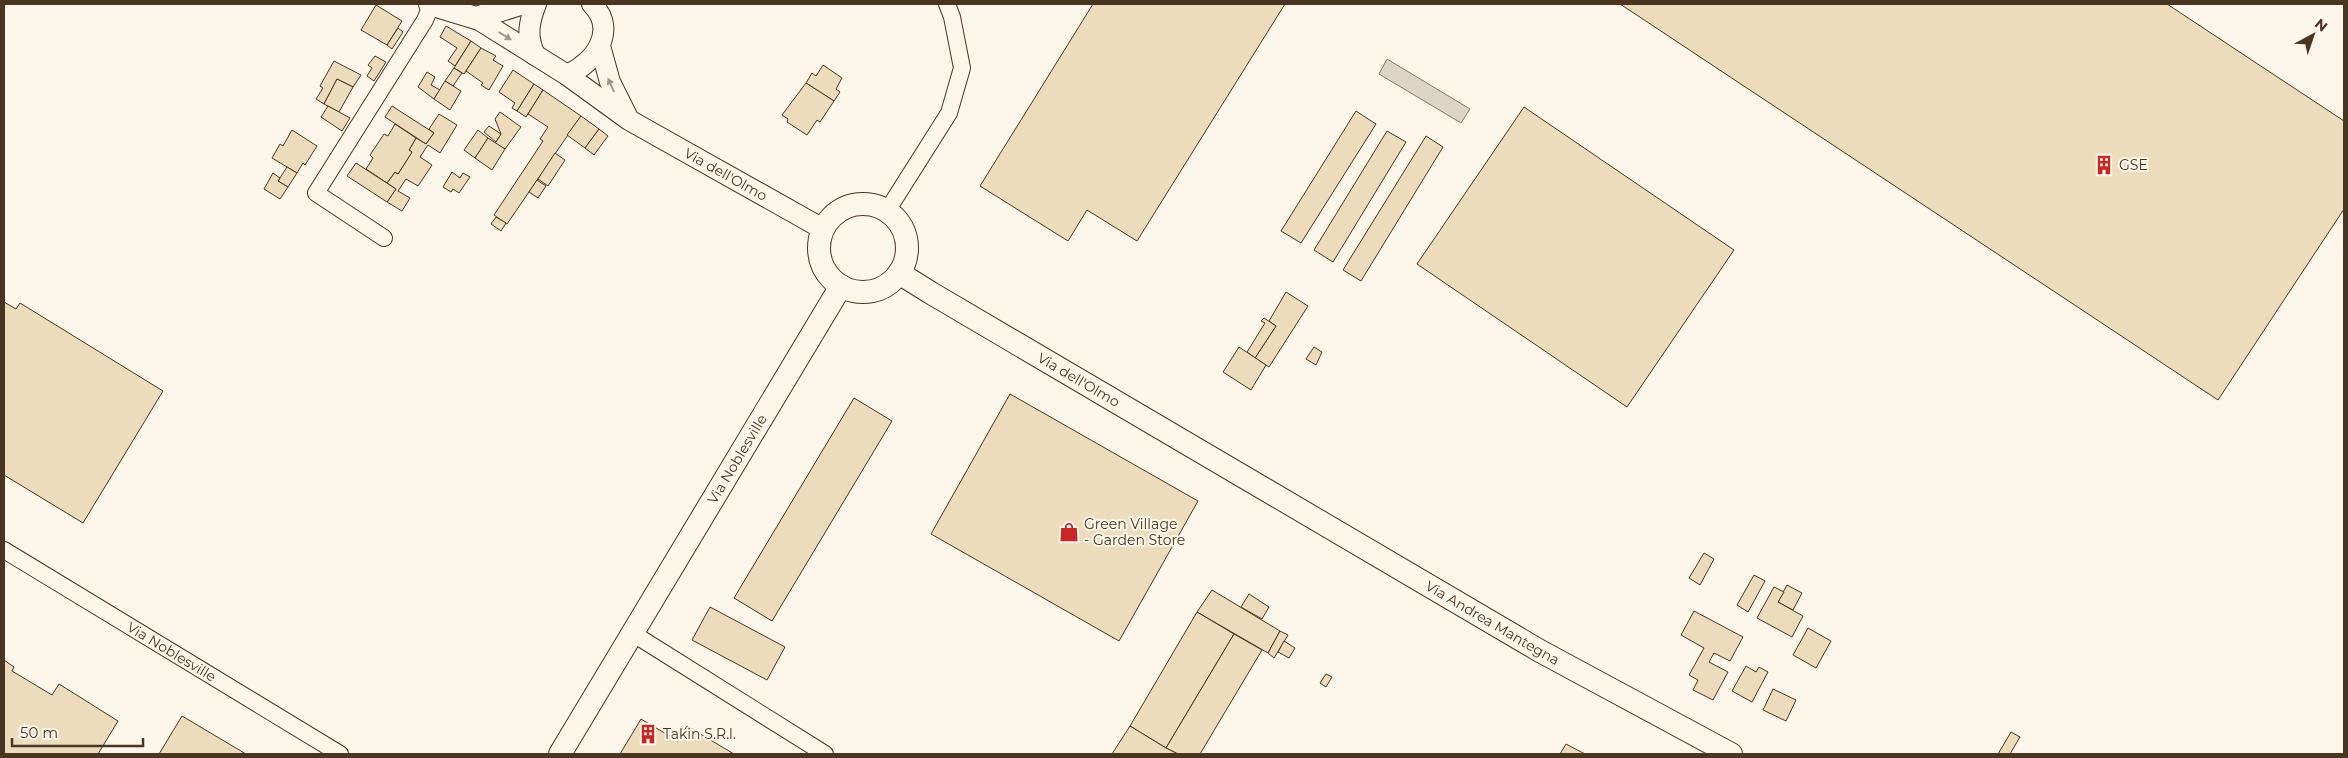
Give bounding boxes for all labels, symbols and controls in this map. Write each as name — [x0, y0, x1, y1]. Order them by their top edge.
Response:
north arrow — [2288, 10, 2338, 60]
text: N — [2311, 15, 2331, 36]
one-way arrow — [499, 32, 512, 41]
one-way arrow — [607, 77, 616, 92]
street label: Via dell'Olmo — [681, 144, 771, 205]
building icon: GSE — [2093, 154, 2115, 176]
place label: GSE — [2119, 156, 2148, 174]
street label: Via dell'Olmo — [1034, 349, 1123, 411]
street label: Via Noblesville — [703, 411, 771, 507]
place label: Green Village - Garden Store — [1084, 515, 1185, 549]
shop icon: Green Village - Garden Store — [1058, 521, 1080, 543]
street label: Via Andrea Mantegna — [1422, 577, 1563, 669]
street label: Via Noblesville — [124, 618, 219, 686]
scale bar — [12, 716, 144, 748]
text: 50 m — [20, 723, 58, 742]
building icon: Takin S.R.l. — [637, 723, 659, 745]
place label: Takin S.R.l. — [663, 725, 736, 743]

